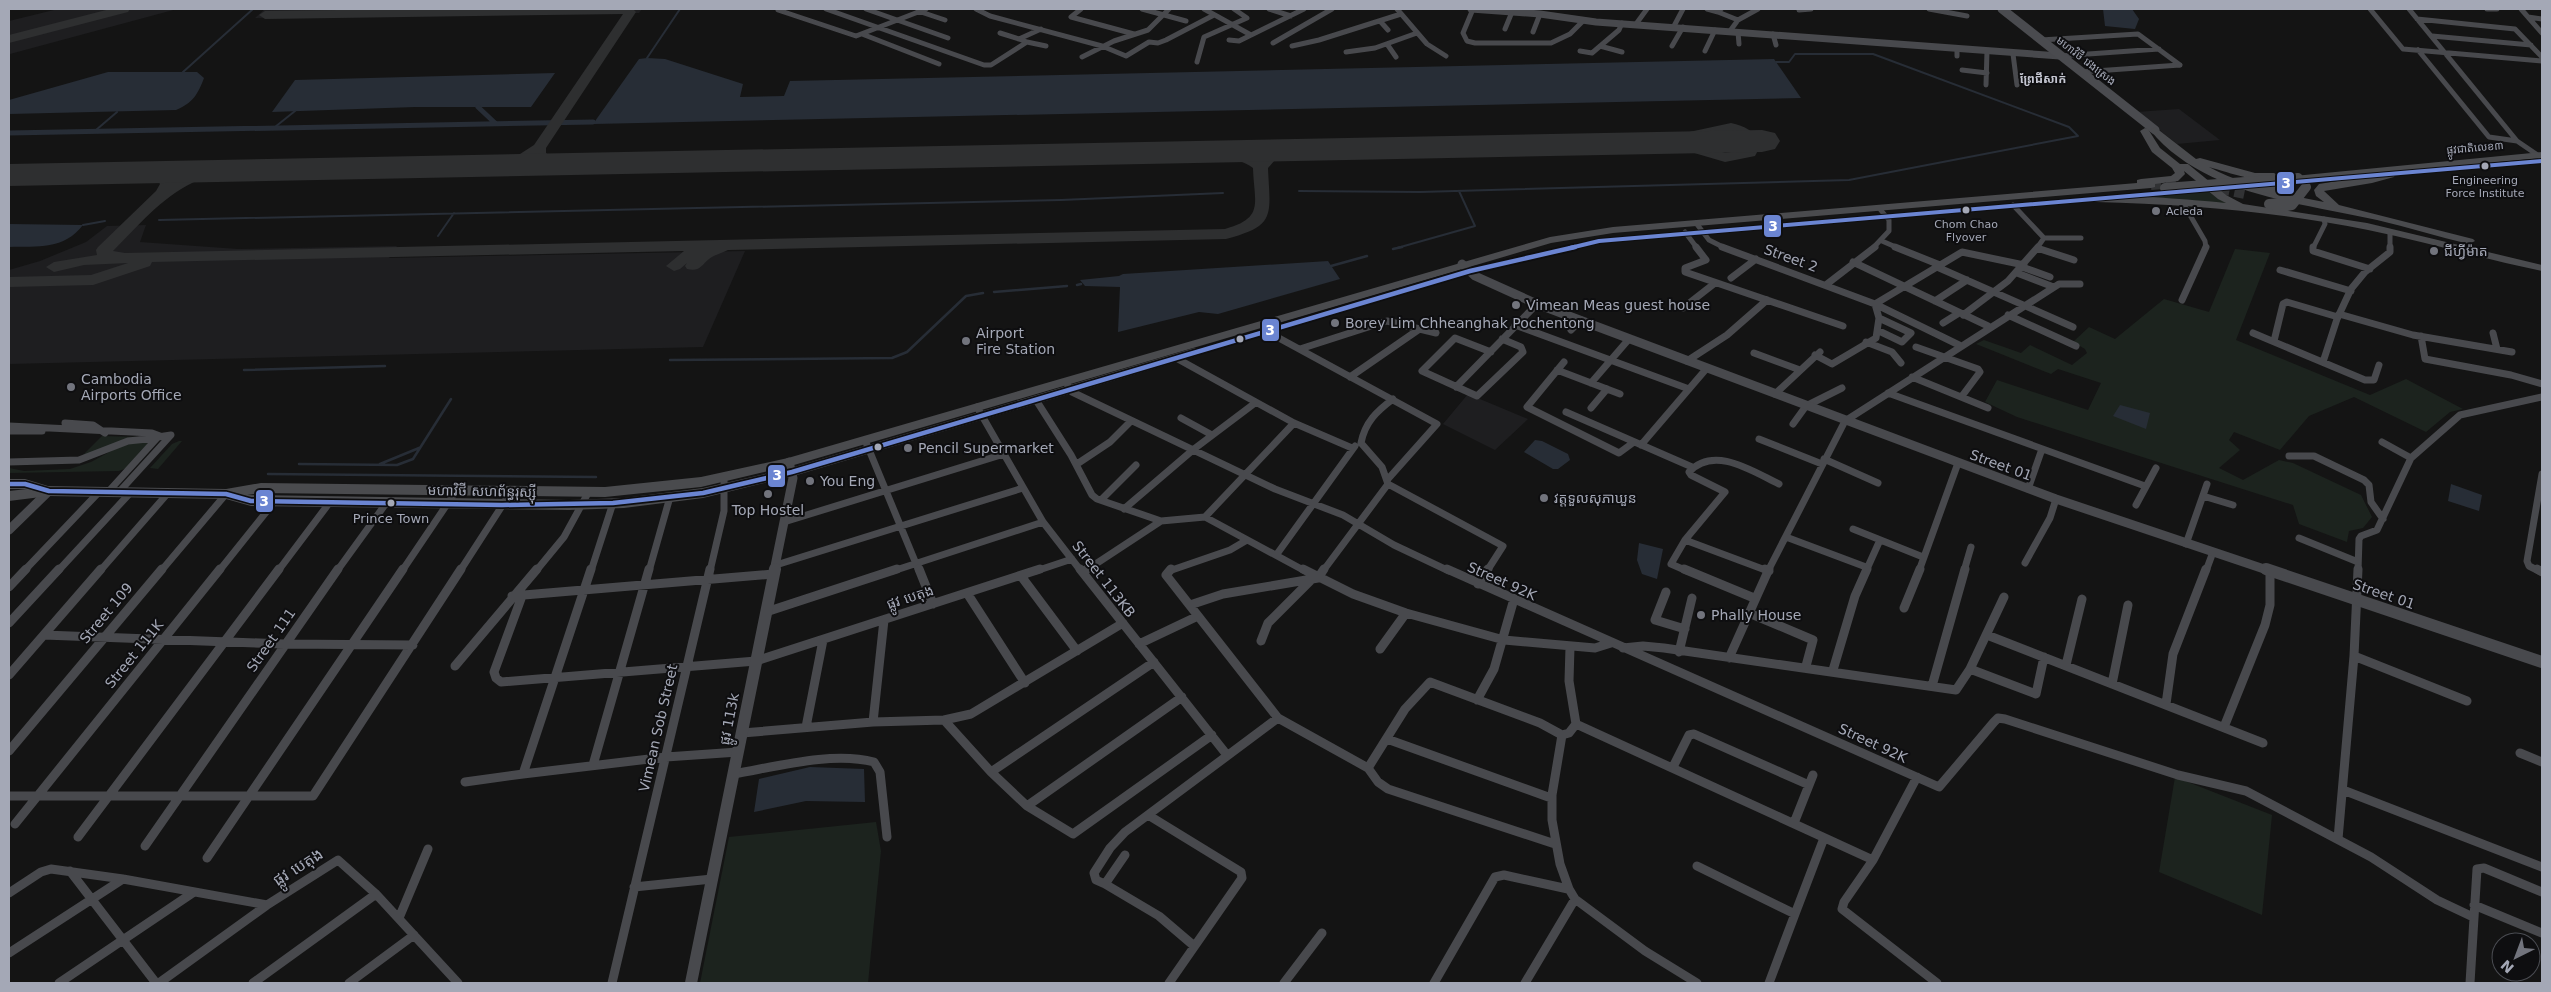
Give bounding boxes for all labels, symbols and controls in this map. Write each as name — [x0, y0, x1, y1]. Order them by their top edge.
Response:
street label: មហាវិថី វេងស្រេង — [2054, 33, 2119, 88]
district label: ព្រែជីសាក់ — [2020, 71, 2066, 86]
street label: ផ្លូវជាតិលេខ៣ — [2446, 138, 2505, 160]
marker: Engineering Force Institute — [2480, 161, 2490, 171]
line badge: 3 — [2276, 171, 2295, 195]
place label: Engineering Force Institute — [2446, 174, 2525, 200]
text: 3 — [2281, 175, 2291, 191]
marker: Chom Chao Flyover — [1961, 205, 1971, 215]
marker: Acleda — [2150, 205, 2162, 217]
place label: Acleda — [2166, 205, 2203, 218]
line badge: 3 — [1763, 214, 1782, 238]
text: 3 — [1768, 218, 1778, 234]
place label: Chom Chao Flyover — [1934, 218, 1998, 244]
street label: Street 2 — [1762, 241, 1820, 275]
place label: ជីហ្វីម៉ាត — [2444, 243, 2488, 260]
marker: ជីហ្វីម៉ាត — [2428, 245, 2440, 257]
place label: Vimean Meas guest house — [1526, 297, 1710, 313]
marker: Vimean Meas guest house — [1510, 299, 1522, 311]
place label: Borey Lim Chheanghak Pochentong — [1345, 315, 1595, 331]
marker: Borey Lim Chheanghak Pochentong — [1329, 317, 1341, 329]
line badge: 3 — [1261, 318, 1280, 342]
text: 3 — [1265, 322, 1275, 338]
place label: Airport Fire Station — [976, 325, 1055, 357]
unlabelled marker — [1235, 334, 1245, 344]
marker: Airport Fire Station — [960, 335, 972, 347]
place label: Cambodia Airports Office — [81, 371, 182, 403]
marker: Cambodia Airports Office — [65, 381, 77, 393]
place label: Pencil Supermarket — [918, 440, 1054, 456]
unlabelled marker — [873, 442, 883, 452]
marker: Pencil Supermarket — [902, 442, 914, 454]
street label: Street 01 — [1968, 446, 2034, 484]
line badge: 3 — [767, 464, 786, 488]
text: 3 — [772, 467, 782, 483]
place label: You Eng — [819, 473, 875, 489]
marker: You Eng — [804, 475, 816, 487]
street label: មហាវិថី សហព័ន្ធរុស្ស៊ី — [427, 481, 537, 504]
marker: Top Hostel — [762, 488, 774, 500]
line badge: 3 — [255, 489, 274, 513]
place label: វត្តទួលសុភាឃួន — [1554, 490, 1637, 507]
marker: វត្តទួលសុភាឃួន — [1538, 492, 1550, 504]
text: 3 — [259, 493, 269, 509]
marker: Prince Town — [386, 498, 396, 508]
place label: Top Hostel — [731, 502, 804, 518]
place label: Prince Town — [353, 511, 429, 526]
street label: Street 113KB — [1069, 538, 1139, 620]
street label: Street 92K — [1465, 559, 1540, 604]
street label: Street 01 — [2351, 576, 2417, 612]
street label: Street 109 — [76, 580, 136, 646]
street label: ផ្លូវ បេតុង — [884, 582, 937, 616]
street label: Street 111 — [243, 605, 299, 675]
place label: Phally House — [1711, 607, 1801, 623]
marker: Phally House — [1695, 609, 1707, 621]
street label: Street 111K — [102, 616, 167, 691]
street label: Vimean Sob Street — [636, 662, 681, 793]
street label: ផ្លូវ 113k — [716, 691, 746, 747]
street label: Street 92K — [1836, 720, 1911, 766]
street label: ផ្លូវ បេតុង — [269, 844, 329, 894]
north arrow — [2491, 932, 2541, 982]
text: N — [2498, 957, 2517, 977]

